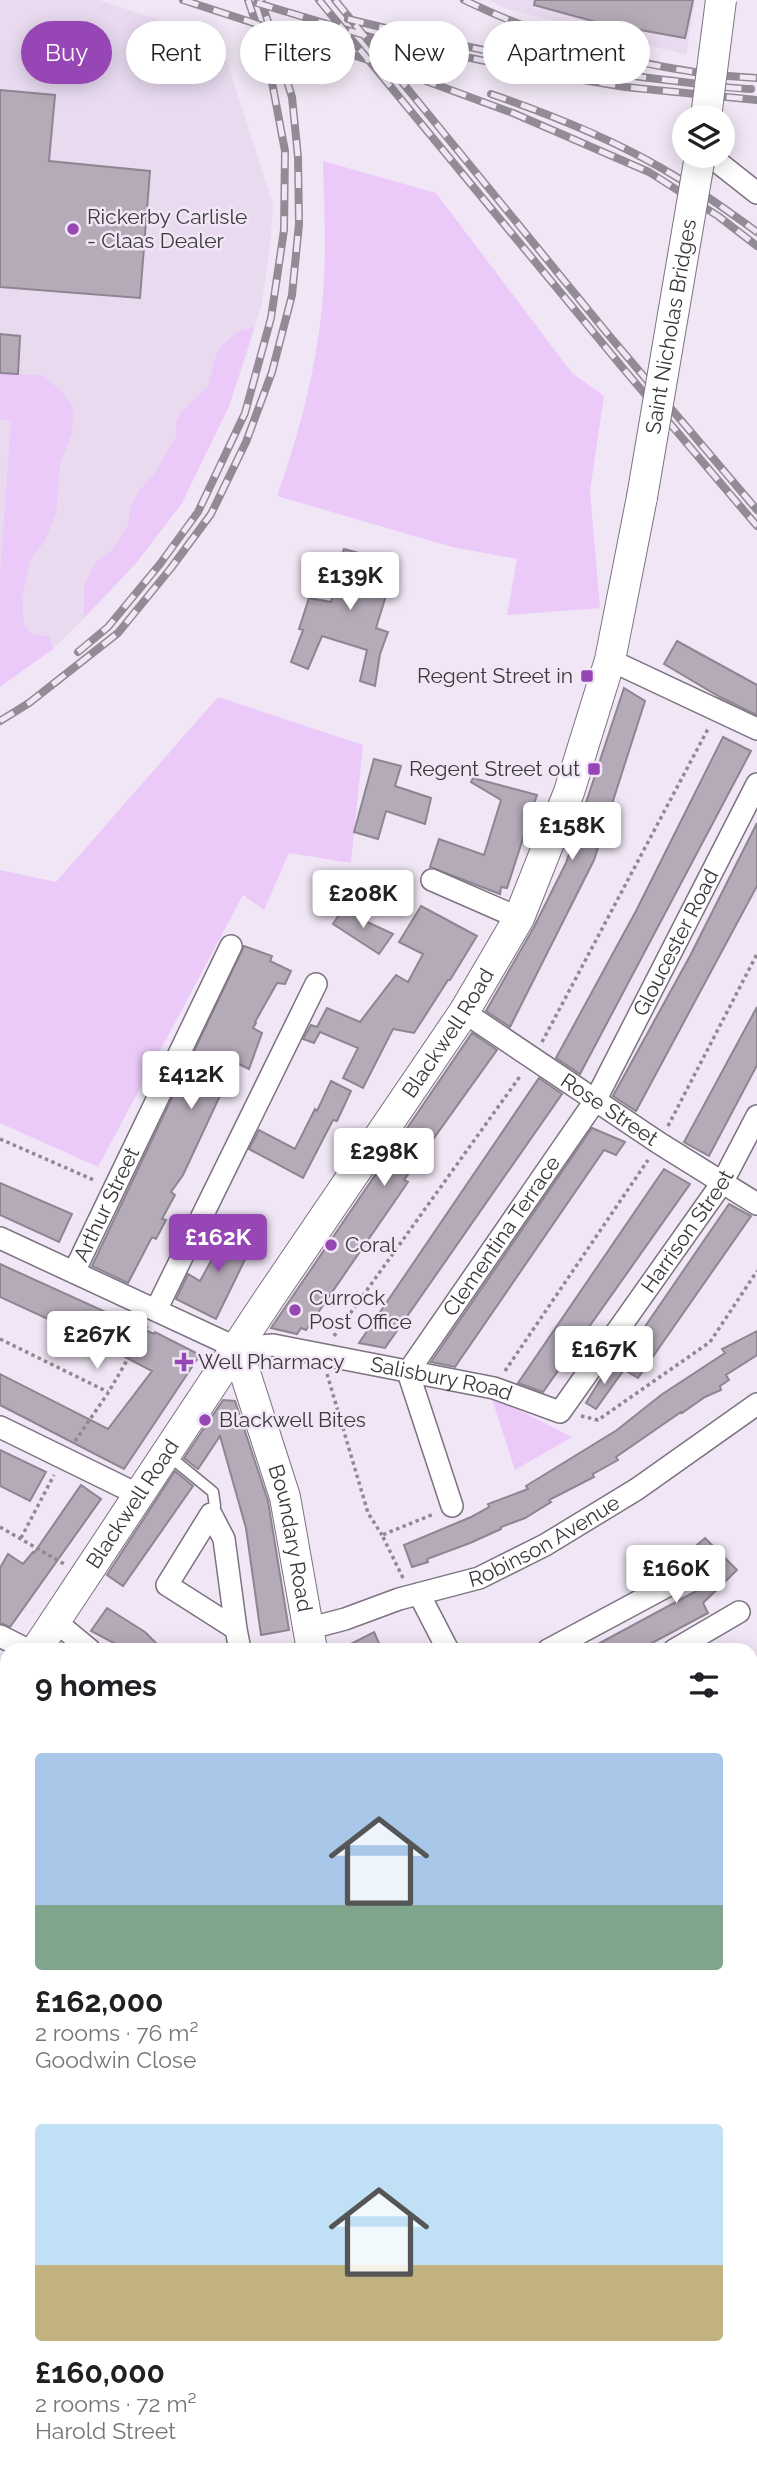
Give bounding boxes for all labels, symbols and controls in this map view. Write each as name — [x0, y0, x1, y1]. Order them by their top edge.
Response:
chip: Buy — [21, 21, 112, 84]
chip: Rent — [126, 21, 226, 84]
chip: Filters — [240, 21, 355, 84]
chip: New — [369, 21, 469, 84]
chip: Apartment — [483, 21, 650, 84]
map controls — [672, 105, 735, 168]
button: layers — [672, 105, 735, 168]
place label: Rickerby Carlisle - Claas Dealer — [87, 204, 247, 253]
street label: Saint Nicholas Bridges — [640, 217, 701, 436]
marker: Rickerby Carlisle - Claas Dealer — [65, 221, 81, 237]
pin: £139K — [301, 552, 399, 612]
text: £139K — [317, 561, 383, 588]
place label: Regent Street in — [417, 663, 573, 688]
marker: Regent Street in — [579, 668, 595, 684]
place label: Regent Street out — [409, 756, 580, 781]
marker: Regent Street out — [586, 761, 602, 777]
pin: £158K — [523, 802, 621, 862]
text: £158K — [539, 811, 605, 838]
street label: Gloucester Road — [628, 865, 723, 1020]
pin: £208K — [314, 870, 412, 930]
text: £208K — [329, 879, 397, 906]
street label: Blackwell Road — [396, 964, 499, 1102]
pin: £412K — [142, 1052, 240, 1111]
text: £412K — [158, 1060, 224, 1087]
street label: Rose Street — [556, 1068, 663, 1151]
pin: £298K — [335, 1128, 433, 1188]
text: £298K — [350, 1137, 418, 1164]
street label: Arthur Street — [68, 1143, 144, 1265]
street label: Clementina Terrace — [437, 1151, 565, 1321]
street label: Harrison Street — [635, 1165, 739, 1297]
pin: £162K — [169, 1214, 267, 1274]
text: £162K — [185, 1223, 251, 1250]
place label: Coral — [345, 1232, 397, 1257]
marker: Coral — [323, 1237, 339, 1253]
place label: Currock Post Office — [309, 1285, 412, 1334]
marker: Currock Post Office — [287, 1302, 303, 1318]
pin: £267K — [48, 1312, 146, 1371]
text: £267K — [63, 1320, 131, 1347]
pin: £167K — [555, 1326, 653, 1386]
text: £167K — [571, 1335, 637, 1362]
place label: Well Pharmacy — [198, 1349, 345, 1374]
street label: Salisbury Road — [368, 1351, 516, 1406]
marker: Well Pharmacy — [176, 1354, 192, 1370]
place label: Blackwell Bites — [219, 1407, 366, 1432]
marker: Blackwell Bites — [197, 1412, 213, 1428]
street label: Blackwell Road — [81, 1435, 184, 1573]
street label: Boundary Road — [263, 1461, 318, 1614]
street label: Robinson Avenue — [466, 1490, 624, 1592]
pin: £160K — [627, 1546, 725, 1605]
text: £160K — [642, 1554, 710, 1581]
icon: filters — [685, 1666, 723, 1704]
text: 9 homes — [35, 1668, 157, 1703]
icon: home — [316, 1798, 442, 1924]
text: £162,000 — [35, 1984, 164, 2019]
text: 2 rooms · 76 m² — [35, 2019, 198, 2046]
text: Goodwin Close — [35, 2046, 196, 2073]
icon: home — [316, 2169, 442, 2295]
text: £160,000 — [35, 2355, 165, 2390]
text: 2 rooms · 72 m² — [35, 2390, 196, 2417]
text: Harold Street — [35, 2417, 176, 2444]

